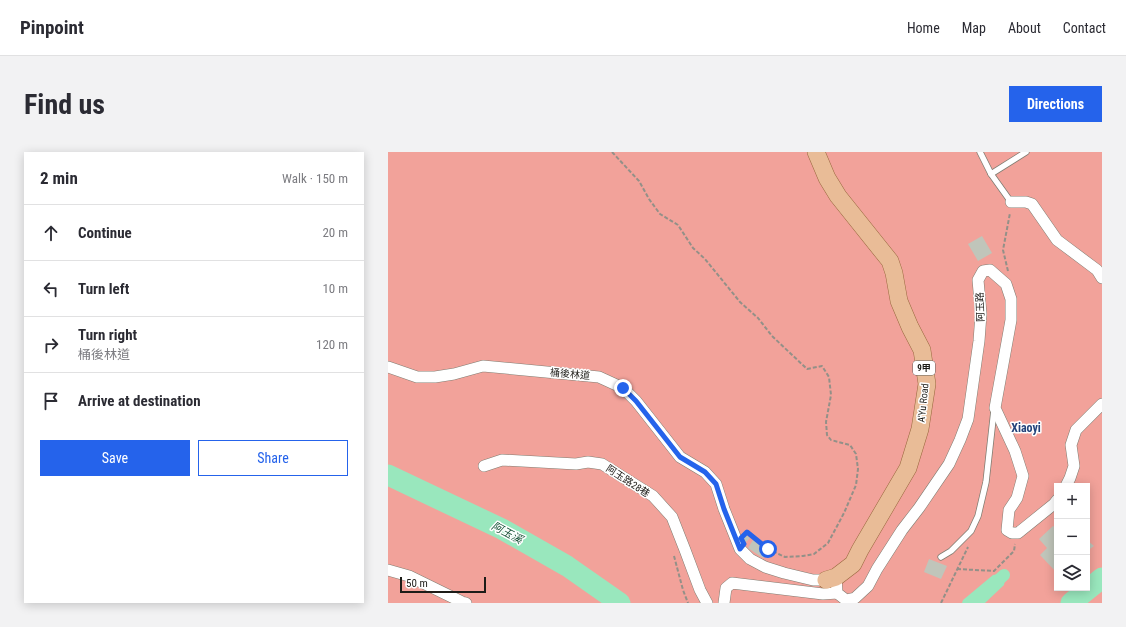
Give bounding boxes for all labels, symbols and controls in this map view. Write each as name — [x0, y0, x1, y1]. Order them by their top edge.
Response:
text: Pinpoint — [20, 16, 84, 39]
text: Home — [907, 20, 940, 36]
text: Map — [962, 20, 986, 36]
text: About — [1008, 20, 1041, 36]
text: Contact — [1063, 20, 1106, 36]
button: Directions — [1009, 86, 1102, 122]
text: Find us — [24, 88, 105, 121]
text: 2 min — [40, 168, 78, 188]
text: Walk · 150 m — [282, 171, 348, 186]
icon: ahead — [40, 222, 62, 244]
text: Continue — [78, 224, 132, 242]
text: 20 m — [322, 225, 348, 240]
icon: left — [40, 278, 62, 300]
text: Turn left — [78, 280, 129, 298]
text: 10 m — [322, 281, 348, 296]
street label: 阿玉路 — [974, 292, 986, 322]
text: Turn right — [78, 326, 137, 344]
icon: right — [40, 334, 62, 356]
text: 120 m — [316, 337, 348, 352]
text: 桶後林道 — [78, 347, 130, 362]
road number: 9甲 — [913, 361, 935, 375]
street label: 桶後林道 — [550, 367, 590, 381]
route end — [614, 379, 632, 397]
street label: A'Yu Road — [915, 383, 931, 423]
icon: arrive — [40, 390, 62, 412]
text: Arrive at destination — [78, 392, 201, 410]
district label: Xiaoyi — [1011, 421, 1041, 435]
button: Save — [40, 440, 190, 476]
button: Share — [198, 440, 348, 476]
street label: 阿玉路28巷 — [604, 463, 652, 499]
map controls — [1054, 483, 1090, 591]
button: + — [1054, 483, 1090, 519]
button: − — [1054, 519, 1090, 555]
water label: 阿玉溪 — [489, 520, 526, 547]
route start — [759, 540, 777, 558]
button: layers — [1054, 555, 1090, 591]
scale bar — [400, 575, 486, 594]
text: 50 m — [406, 577, 428, 590]

